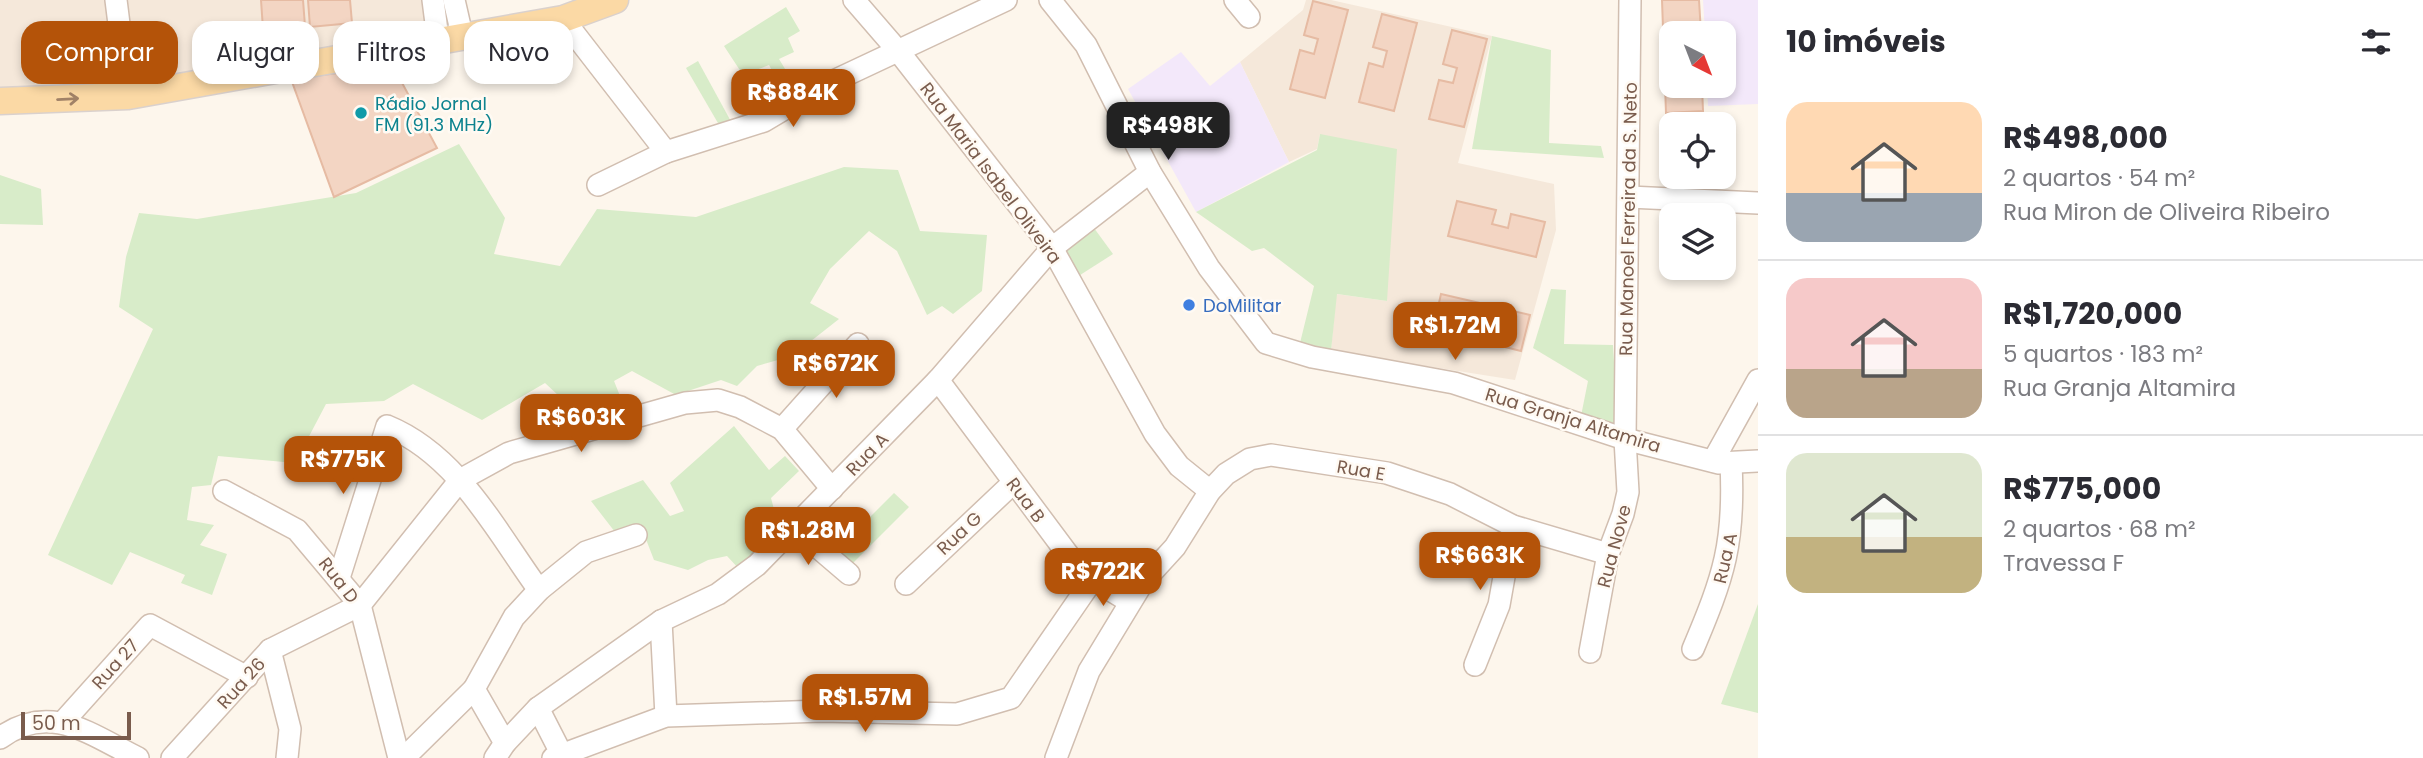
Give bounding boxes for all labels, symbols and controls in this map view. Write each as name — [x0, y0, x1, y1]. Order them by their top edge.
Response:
text: 10 imóveis — [1786, 20, 1946, 63]
chip: Comprar — [21, 21, 178, 84]
chip: Alugar — [192, 21, 319, 84]
chip: Filtros — [333, 21, 450, 84]
chip: Novo — [464, 21, 573, 84]
north arrow — [1659, 21, 1736, 98]
map controls — [1659, 21, 1736, 280]
icon: filters — [2357, 23, 2395, 61]
pin: R$884K — [736, 69, 850, 129]
text: R$884K — [747, 76, 839, 108]
street label: Rua Maria Isabel Oliveira — [914, 77, 1068, 269]
street label: Rua Manoel Ferreira da S. Neto — [1613, 82, 1643, 356]
place label: Rádio Jornal FM (91.3 MHz) — [375, 91, 493, 137]
one-way arrow — [56, 92, 79, 105]
pin: R$498K — [1111, 102, 1225, 162]
marker: Rádio Jornal FM (91.3 MHz) — [353, 105, 369, 121]
text: R$498K — [1123, 109, 1213, 141]
button: locate — [1659, 112, 1736, 189]
text: R$498,000 — [2003, 116, 2168, 159]
icon: home — [1842, 130, 1926, 214]
text: 2 quartos · 54 m² — [2003, 162, 2195, 194]
text: Rua Miron de Oliveira Ribeiro — [2003, 196, 2330, 228]
button: layers — [1659, 203, 1736, 280]
text: R$1,720,000 — [2003, 292, 2182, 335]
place label: DoMilitar — [1203, 293, 1282, 318]
marker: DoMilitar — [1181, 297, 1197, 313]
pin: R$1.72M — [1390, 302, 1520, 362]
icon: home — [1842, 306, 1926, 390]
text: R$1.72M — [1409, 309, 1501, 341]
text: 5 quartos · 183 m² — [2003, 338, 2203, 370]
pin: R$672K — [779, 340, 893, 400]
text: R$672K — [793, 347, 879, 379]
text: Rua Granja Altamira — [2003, 372, 2236, 404]
street label: Rua Granja Altamira — [1482, 381, 1664, 459]
pin: R$603K — [524, 394, 638, 454]
text: R$603K — [536, 401, 626, 433]
street label: Rua A — [840, 427, 894, 481]
pin: R$775K — [286, 436, 400, 496]
text: R$775K — [300, 443, 386, 475]
street label: Rua E — [1335, 453, 1387, 487]
text: R$775,000 — [2003, 467, 2161, 510]
street label: Rua B — [1001, 472, 1051, 528]
icon: home — [1842, 481, 1926, 565]
street label: Rua Nove — [1591, 502, 1637, 590]
street label: Rua G — [931, 506, 987, 560]
pin: R$1.28M — [743, 508, 873, 567]
text: 2 quartos · 68 m² — [2003, 513, 2196, 545]
text: R$1.28M — [761, 514, 855, 546]
street label: Rua A — [1707, 530, 1743, 586]
pin: R$663K — [1423, 532, 1537, 592]
text: R$663K — [1435, 539, 1525, 571]
text: Travessa F — [2003, 547, 2124, 579]
pin: R$722K — [1046, 548, 1160, 608]
street label: Rua D — [313, 552, 365, 608]
text: R$722K — [1061, 555, 1145, 587]
street label: Rua 27 — [86, 633, 144, 695]
street label: Rua 26 — [211, 652, 271, 714]
pin: R$1.57M — [800, 674, 930, 734]
text: R$1.57M — [818, 681, 912, 713]
scale bar — [21, 709, 131, 741]
text: 50 m — [32, 710, 81, 737]

